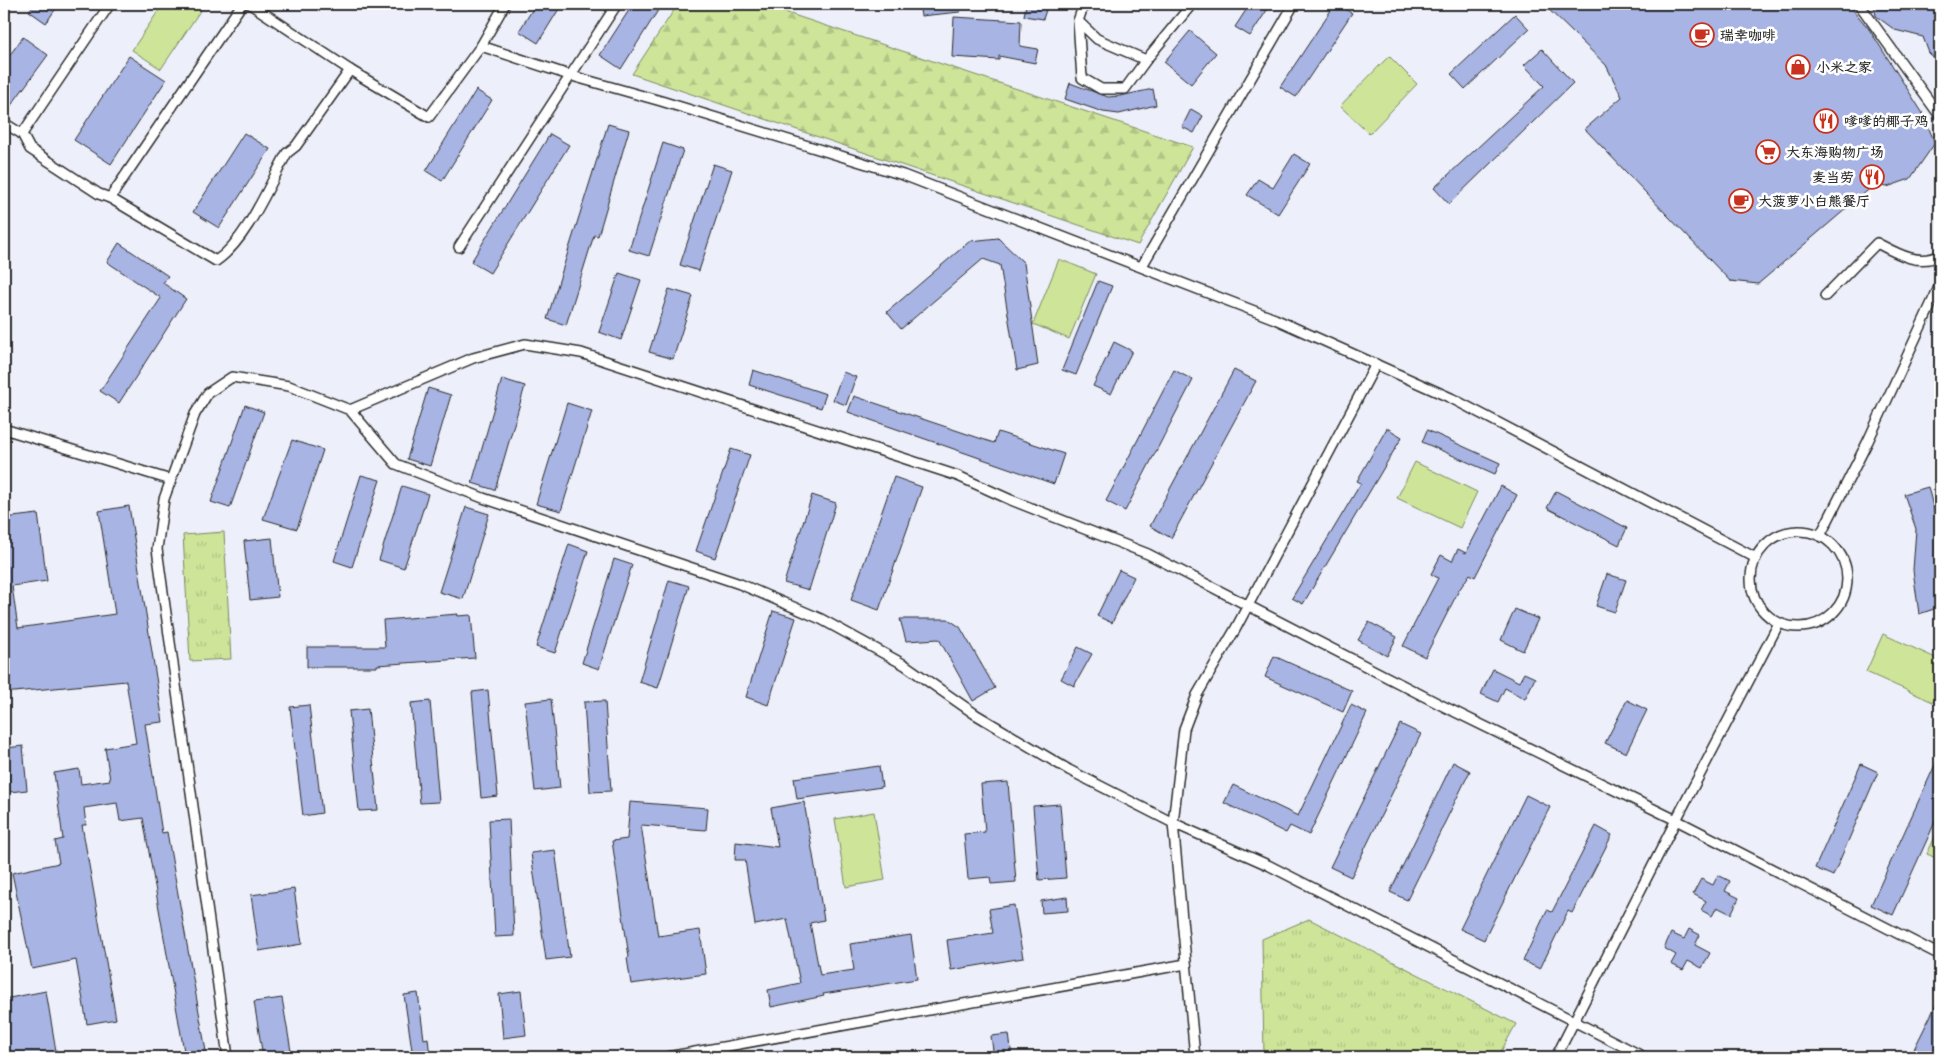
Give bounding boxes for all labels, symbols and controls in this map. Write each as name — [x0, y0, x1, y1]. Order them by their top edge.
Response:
cafe icon: 瑞幸咖啡 — [1689, 22, 1715, 48]
place label: 瑞幸咖啡 — [1720, 27, 1776, 44]
shop icon: 小米之家 — [1785, 54, 1811, 80]
place label: 小米之家 — [1816, 59, 1872, 76]
restaurant icon: 嗲嗲的椰子鸡 — [1813, 108, 1839, 134]
place label: 嗲嗲的椰子鸡 — [1844, 113, 1928, 130]
supermarket icon: 大东海购物广场 — [1755, 139, 1781, 165]
place label: 大东海购物广场 — [1786, 144, 1884, 161]
restaurant icon: 麦当劳 — [1859, 164, 1885, 190]
place label: 麦当劳 — [1812, 169, 1854, 186]
cafe icon: 大菠萝小白熊餐厅 — [1728, 188, 1754, 214]
place label: 大菠萝小白熊餐厅 — [1758, 193, 1870, 210]

